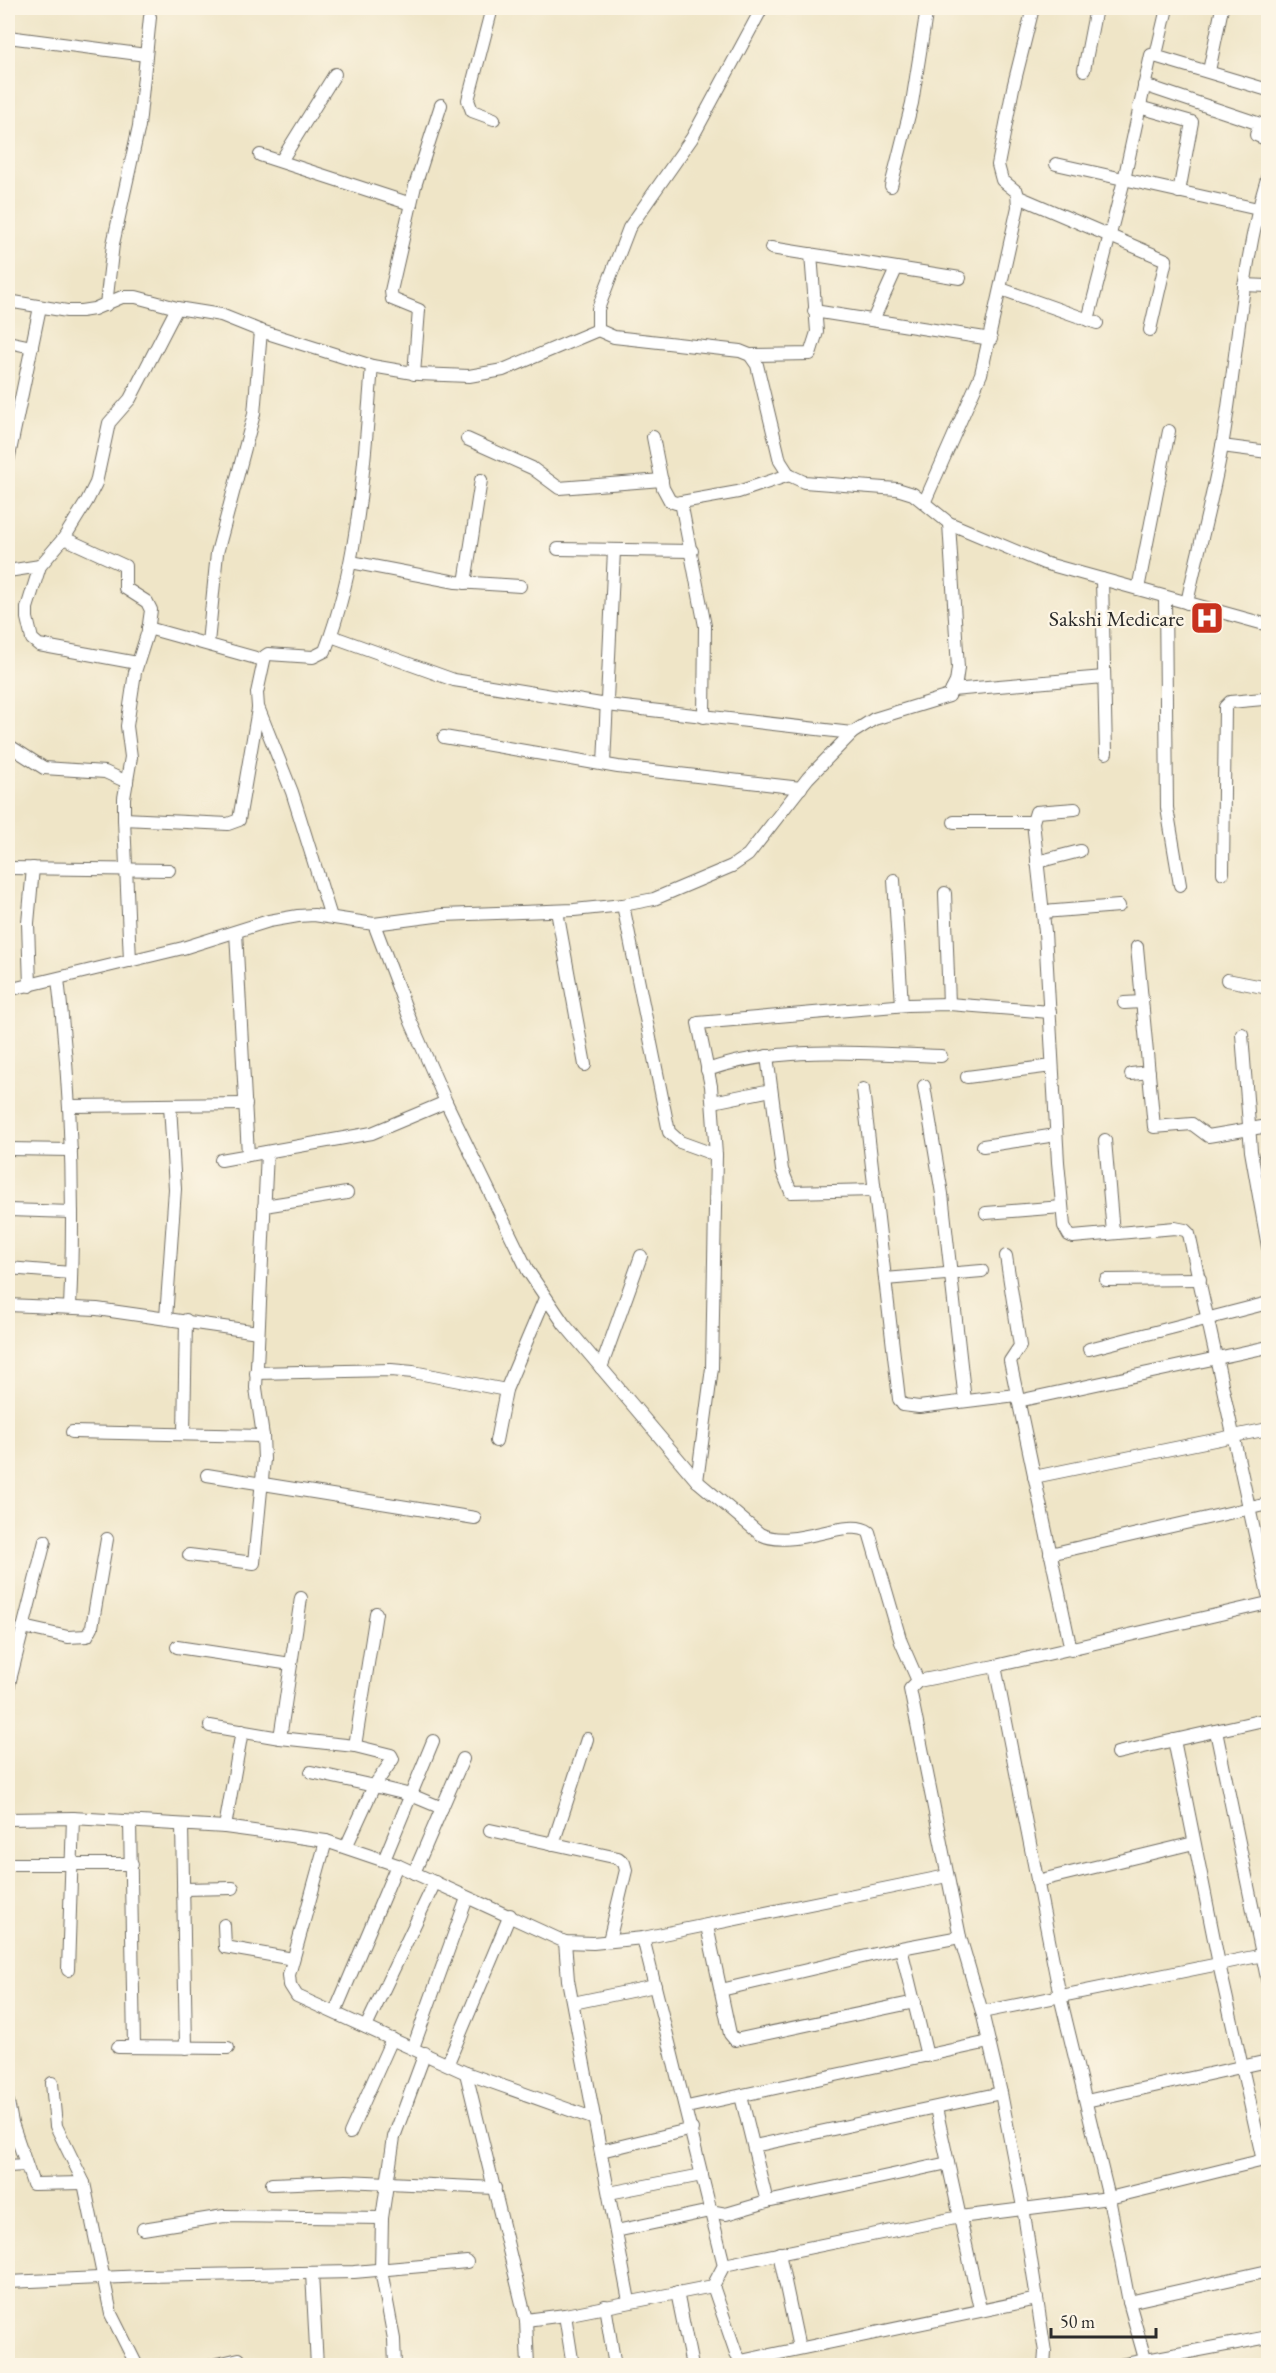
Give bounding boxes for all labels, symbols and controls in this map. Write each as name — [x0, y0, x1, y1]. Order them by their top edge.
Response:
hospital icon: Sakshi Medicare — [1189, 600, 1225, 636]
place label: Sakshi Medicare — [1049, 604, 1184, 633]
scale bar — [1051, 2301, 1156, 2339]
text: 50 m — [1060, 2310, 1095, 2333]

